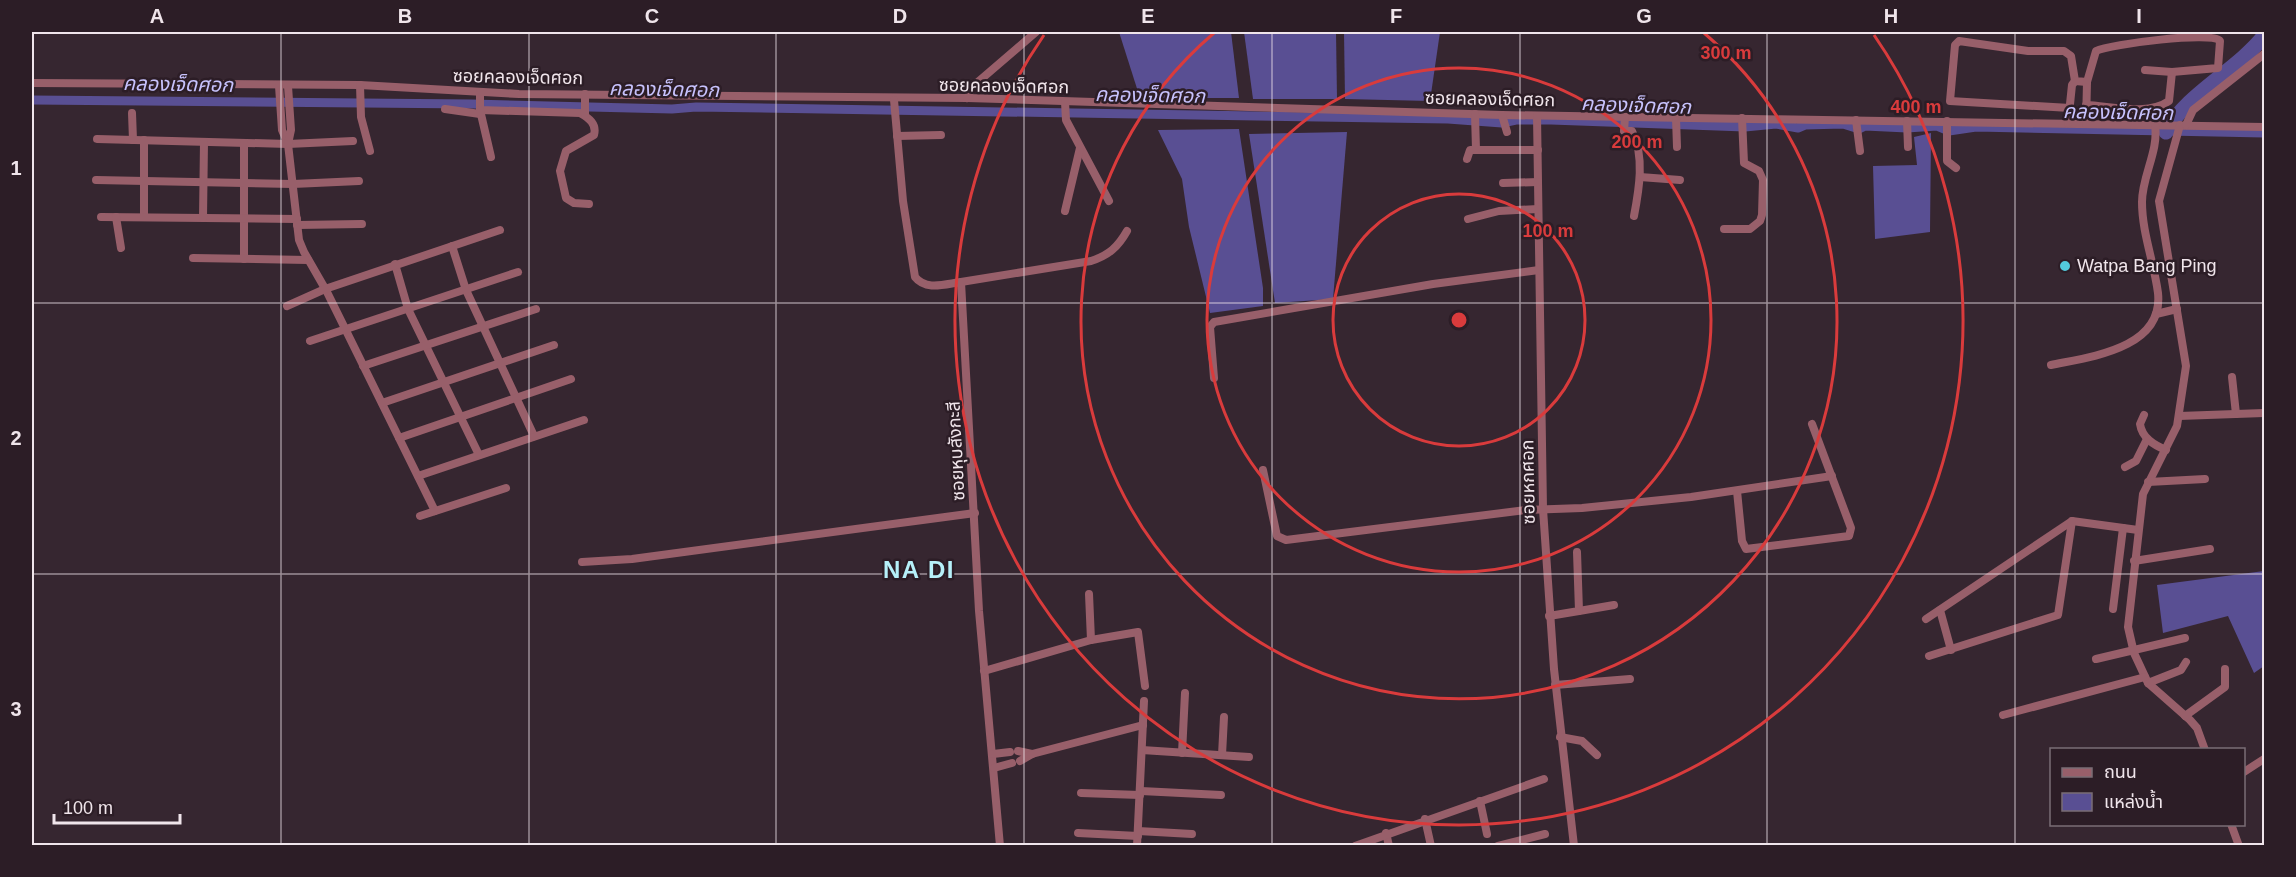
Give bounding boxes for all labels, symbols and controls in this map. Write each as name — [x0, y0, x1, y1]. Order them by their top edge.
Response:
text: A — [150, 5, 164, 27]
text: B — [398, 5, 412, 27]
text: C — [645, 5, 659, 27]
text: D — [893, 5, 907, 27]
text: E — [1141, 5, 1155, 27]
text: F — [1390, 5, 1402, 27]
text: G — [1636, 5, 1652, 27]
text: H — [1884, 5, 1898, 27]
text: I — [2136, 5, 2142, 27]
text: 300 m — [1700, 43, 1752, 63]
street label: ซอยคลองเจ็ดศอก — [453, 66, 583, 88]
water label: คลองเจ็ดศอก — [123, 72, 234, 96]
street label: ซอยคลองเจ็ดศอก — [939, 75, 1069, 97]
water label: คลองเจ็ดศอก — [609, 77, 720, 101]
water label: คลองเจ็ดศอก — [1095, 83, 1206, 107]
street label: ซอยคลองเจ็ดศอก — [1425, 88, 1555, 110]
water label: คลองเจ็ดศอก — [1581, 92, 1692, 118]
text: 400 m — [1890, 97, 1942, 117]
water label: คลองเจ็ดศอก — [2063, 100, 2174, 124]
text: 200 m — [1611, 132, 1663, 152]
text: 1 — [10, 157, 22, 179]
text: 100 m — [1522, 221, 1574, 241]
place label: Watpa Bang Ping — [2077, 256, 2216, 276]
marker: Watpa Bang Ping — [2058, 259, 2072, 273]
centre of rings — [1449, 310, 1469, 330]
street label: ซอยหุบสังกะสี — [943, 401, 970, 501]
text: 2 — [10, 427, 22, 449]
street label: ซอยหกศอก — [1517, 439, 1539, 525]
district label: NA DI — [883, 556, 955, 583]
text: 3 — [10, 698, 22, 720]
legend — [2050, 748, 2245, 826]
text: ถนน — [2104, 762, 2137, 782]
scale bar — [54, 787, 180, 825]
text: แหล่งน้ำ — [2104, 789, 2163, 812]
text: 100 m — [63, 798, 113, 818]

